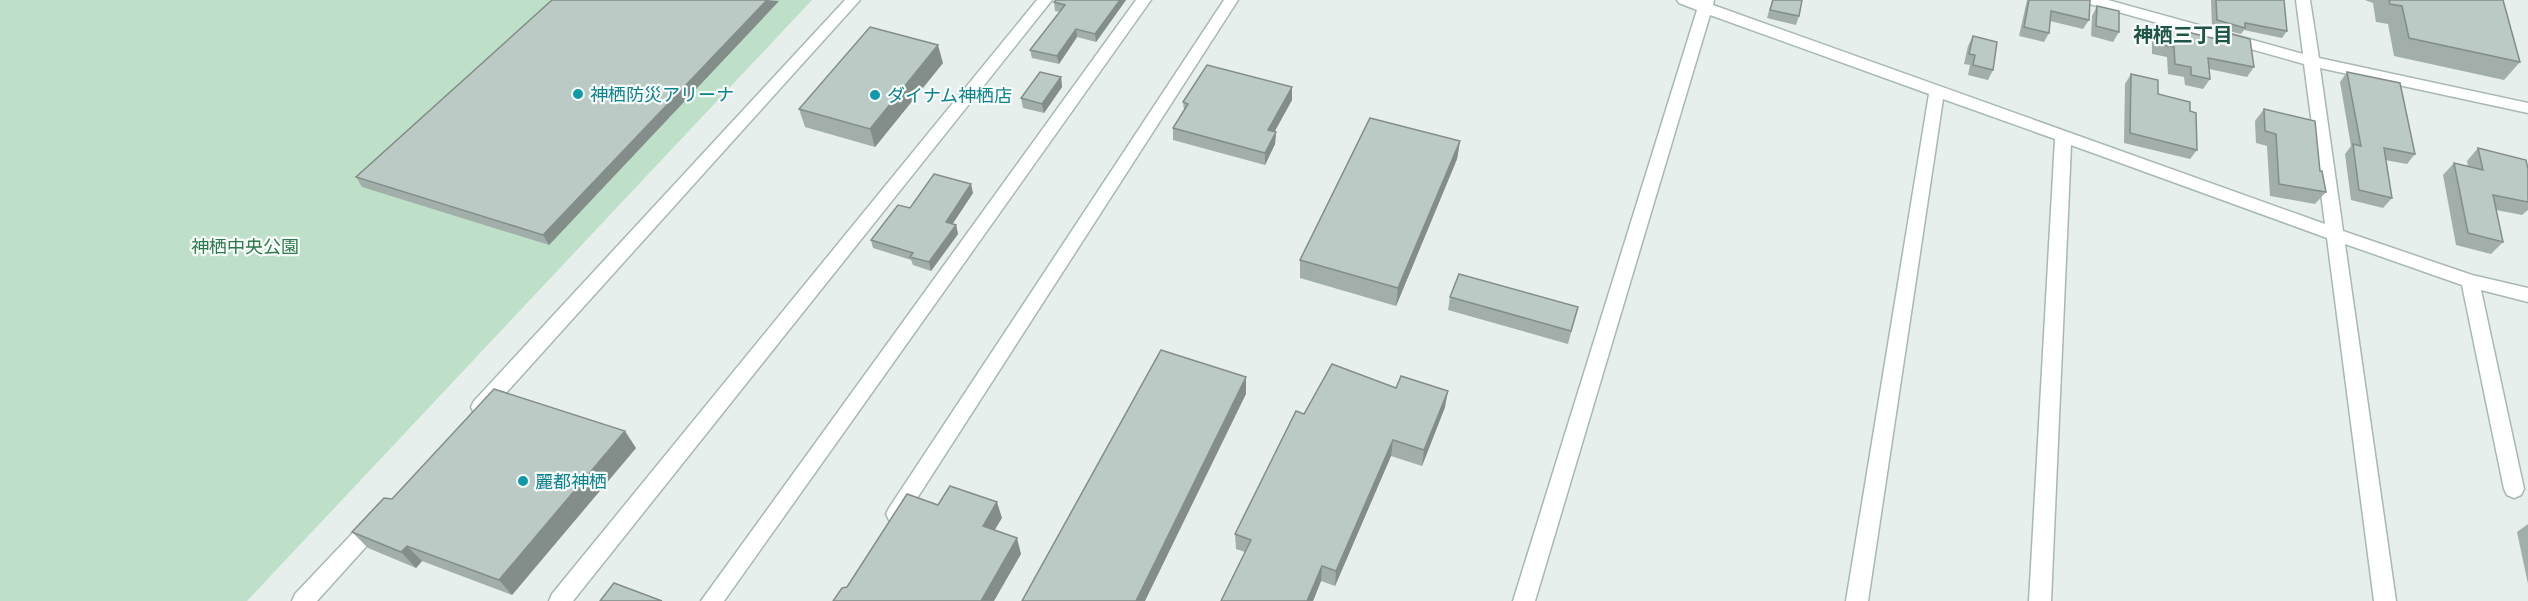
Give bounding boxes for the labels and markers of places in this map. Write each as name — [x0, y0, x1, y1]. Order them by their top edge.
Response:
place label: 神栖防災アリーナ — [590, 84, 734, 105]
place label: ダイナム神栖店 — [887, 85, 1012, 106]
marker: 神栖防災アリーナ — [571, 87, 585, 101]
marker: ダイナム神栖店 — [868, 88, 882, 102]
place label: 麗都神栖 — [535, 471, 607, 492]
marker: 麗都神栖 — [516, 474, 530, 488]

